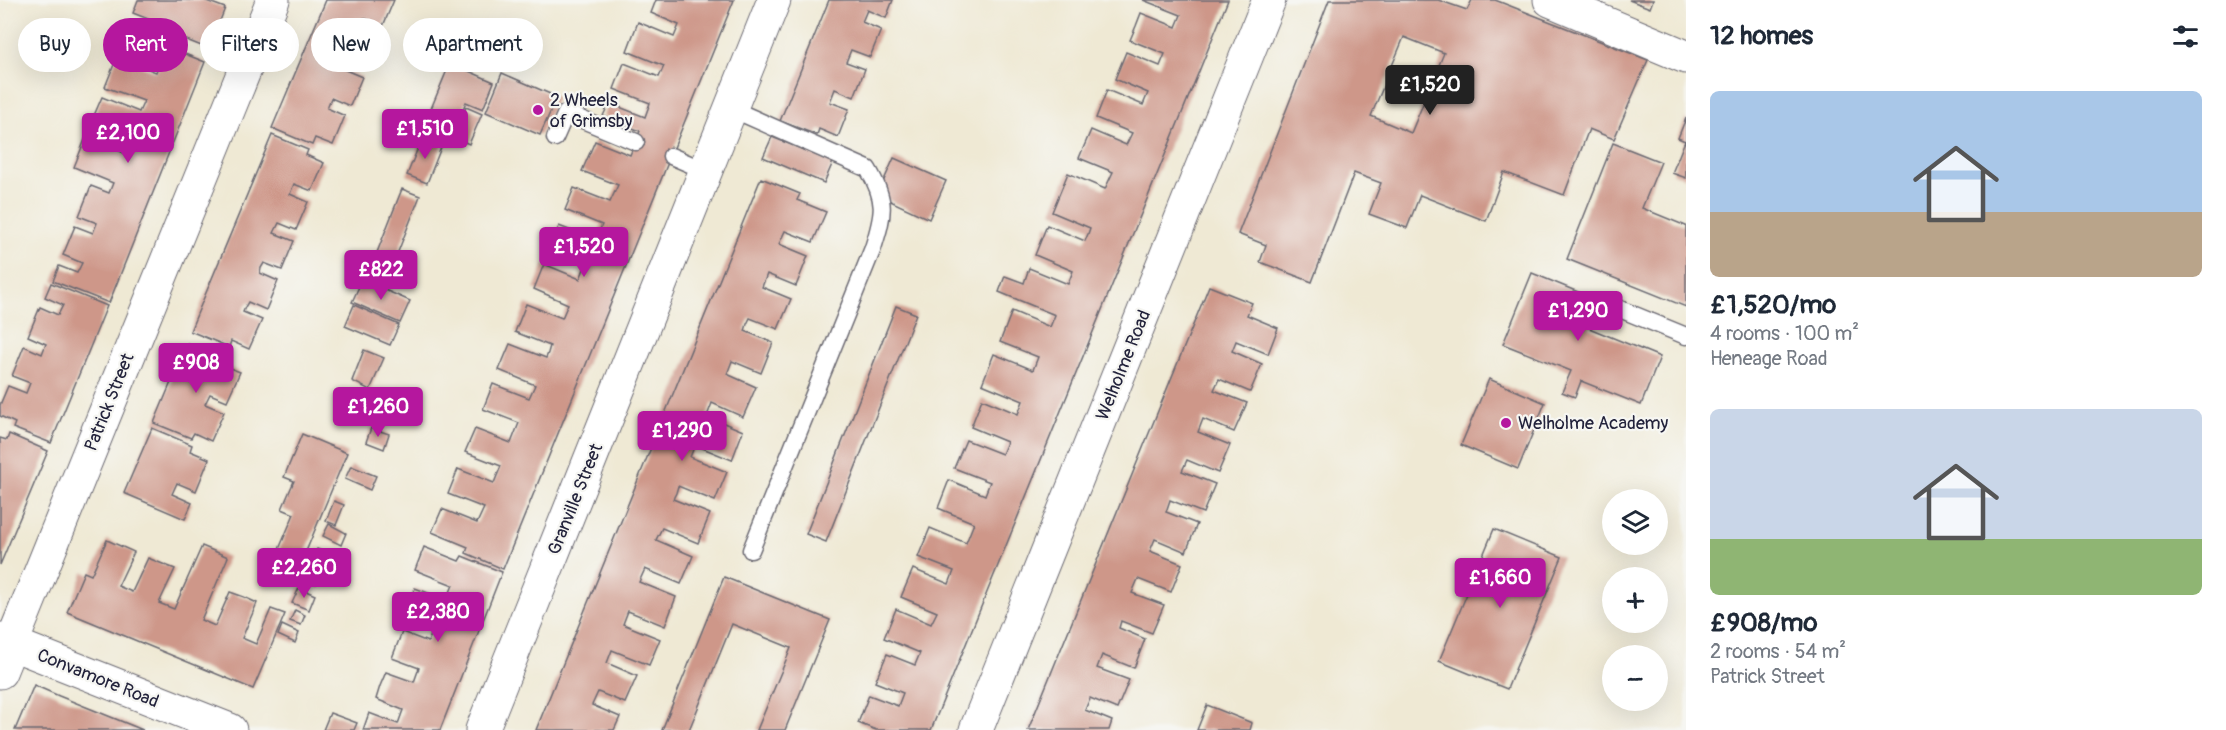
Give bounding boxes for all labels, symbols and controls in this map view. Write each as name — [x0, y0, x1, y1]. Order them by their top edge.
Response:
chip: Buy — [18, 18, 91, 72]
chip: Rent — [103, 18, 188, 72]
chip: Filters — [200, 18, 299, 72]
chip: New — [311, 18, 391, 72]
chip: Apartment — [403, 18, 543, 72]
text: 12 homes — [1710, 20, 1813, 52]
icon: filters — [2169, 20, 2202, 53]
pin: £1,520 — [1381, 65, 1479, 116]
text: £1,520 — [1399, 72, 1461, 97]
place label: 2 Wheels of Grimsby — [550, 89, 633, 133]
marker: 2 Wheels of Grimsby — [531, 103, 545, 117]
pin: £1,510 — [376, 109, 474, 160]
pin: £2,100 — [79, 113, 177, 164]
text: £1,510 — [396, 116, 454, 141]
text: £2,100 — [96, 120, 160, 145]
icon: home — [1902, 130, 2010, 238]
pin: £1,520 — [535, 227, 633, 278]
text: £1,520 — [553, 234, 615, 259]
pin: £822 — [345, 250, 417, 301]
text: £822 — [358, 257, 404, 282]
text: £1,520/mo — [1710, 289, 1836, 321]
pin: £1,290 — [1529, 291, 1627, 342]
text: £1,290 — [1548, 298, 1608, 323]
street label: Welholme Road — [1091, 307, 1156, 424]
text: 4 rooms · 100 m² — [1710, 321, 1859, 346]
pin: £908 — [160, 343, 232, 394]
text: Heneage Road — [1710, 346, 1827, 371]
street label: Patrick Street — [79, 349, 140, 454]
text: £908 — [173, 350, 219, 375]
pin: £1,260 — [329, 387, 427, 438]
text: £1,260 — [347, 394, 409, 419]
pin: £1,290 — [633, 411, 731, 462]
place label: Welholme Academy — [1518, 412, 1669, 435]
marker: Welholme Academy — [1499, 416, 1513, 430]
text: £1,290 — [652, 418, 712, 443]
street label: Granville Street — [543, 440, 608, 558]
icon: home — [1902, 448, 2010, 556]
map controls — [1602, 489, 1668, 711]
button: layers — [1602, 489, 1668, 555]
pin: £2,260 — [255, 548, 353, 599]
text: £2,260 — [271, 555, 337, 580]
pin: £1,660 — [1451, 558, 1549, 609]
text: £1,660 — [1469, 565, 1531, 590]
button: + — [1602, 567, 1668, 633]
pin: £2,380 — [389, 592, 487, 643]
text: £2,380 — [406, 599, 470, 624]
text: £908/mo — [1710, 607, 1817, 639]
text: 2 rooms · 54 m² — [1710, 639, 1846, 664]
street label: Convamore Road — [34, 644, 162, 713]
button: − — [1602, 645, 1668, 711]
text: Patrick Street — [1710, 664, 1825, 689]

